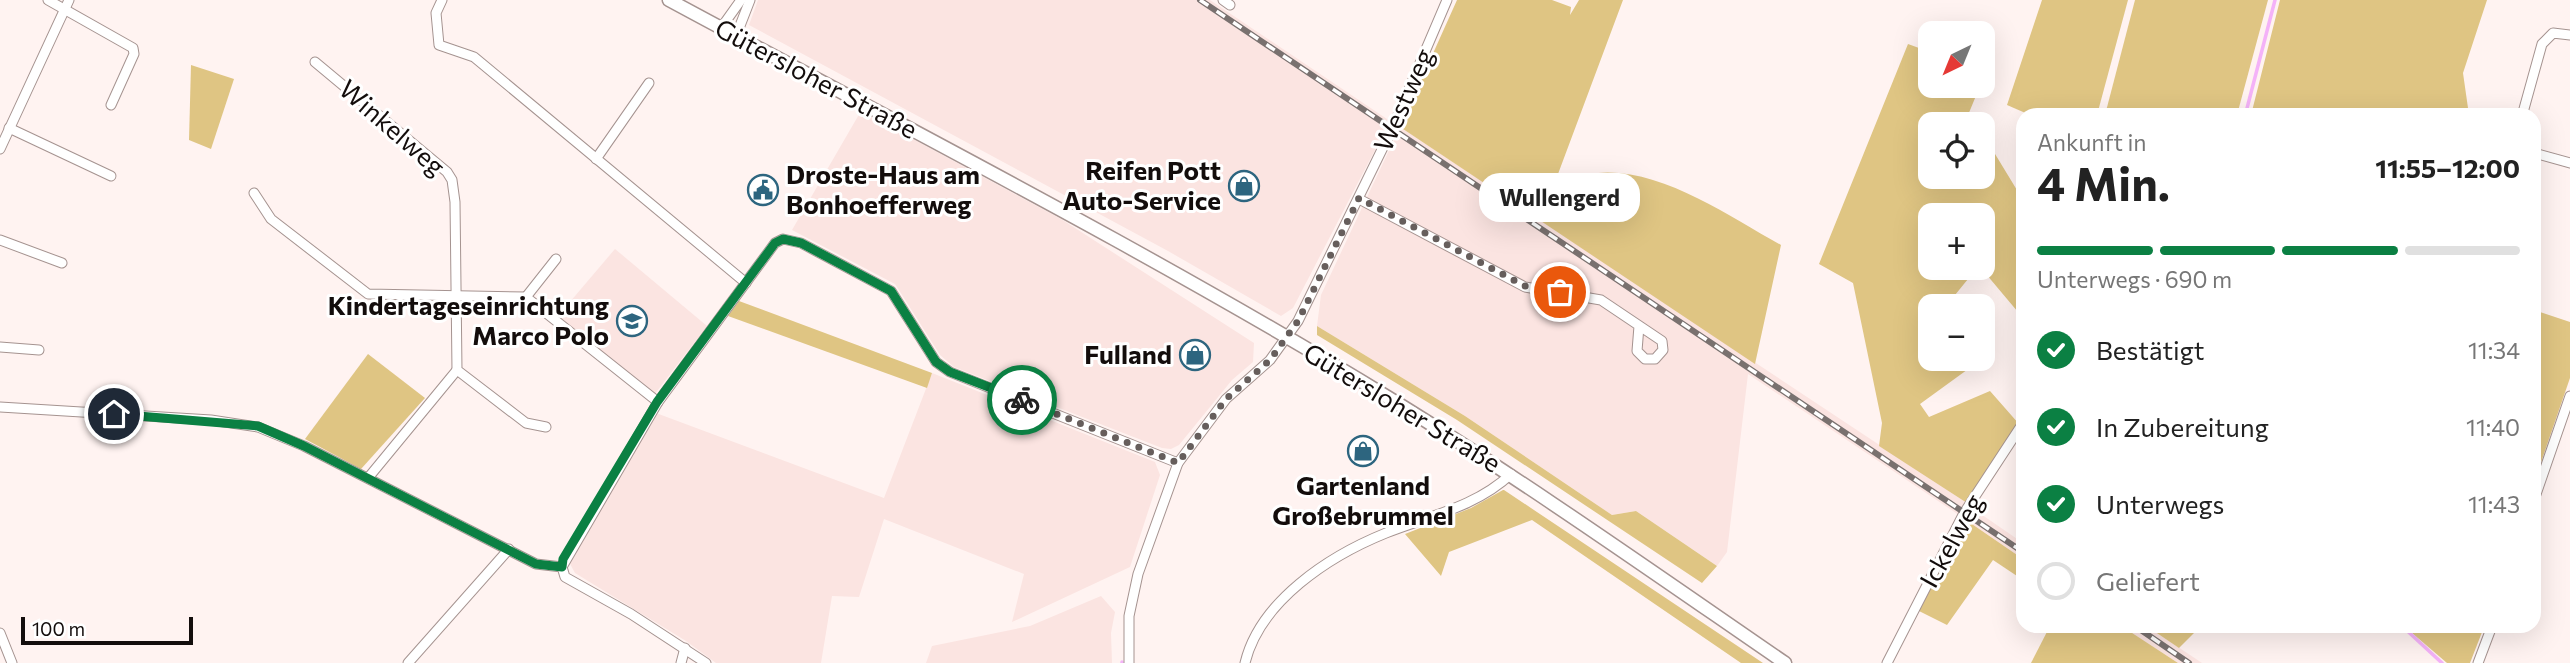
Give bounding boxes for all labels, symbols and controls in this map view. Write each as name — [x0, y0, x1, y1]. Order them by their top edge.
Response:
street label: Gütersloher Straße — [710, 11, 923, 144]
north arrow — [1918, 21, 1995, 98]
map controls — [1918, 21, 1995, 371]
street label: Westweg — [1366, 43, 1439, 155]
street label: Winkelweg — [334, 72, 452, 181]
button: locate — [1918, 112, 1995, 189]
text: Ankunft in — [2037, 128, 2147, 156]
text: 11:55–12:00 — [2375, 152, 2520, 183]
place label: Reifen Pott Auto-Service — [1063, 154, 1221, 215]
text: 4 Min. — [2037, 154, 2170, 210]
place label: Droste-Haus am Bonhoefferweg — [786, 158, 980, 219]
shop icon: Reifen Pott Auto-Service — [1227, 169, 1261, 203]
public building icon: Droste-Haus am Bonhoefferweg — [746, 173, 780, 207]
callout: Wullengerd — [1480, 173, 1640, 222]
text: Wullengerd — [1499, 183, 1620, 211]
button: + — [1918, 203, 1995, 280]
pin — [1530, 262, 1590, 322]
text: Unterwegs · 690 m — [2037, 265, 2232, 293]
icon: bag — [1541, 273, 1579, 311]
place label: Kindertageseinrichtung Marco Polo — [328, 289, 609, 350]
button: − — [1918, 294, 1995, 371]
school or university icon: Kindertageseinrichtung Marco Polo — [615, 304, 649, 338]
icon: check — [2037, 331, 2075, 369]
text: Bestätigt — [2096, 334, 2205, 365]
street label: Gütersloher Straße — [1299, 336, 1507, 478]
text: 11:34 — [2468, 336, 2520, 364]
place label: Fulland — [1084, 338, 1172, 369]
shop icon: Fulland — [1178, 338, 1212, 372]
courier — [987, 365, 1057, 435]
icon: bike — [1003, 381, 1041, 419]
pin — [84, 384, 144, 444]
icon: home — [95, 395, 133, 433]
icon: check — [2037, 408, 2075, 446]
text: In Zubereitung — [2096, 411, 2269, 442]
text: 11:40 — [2466, 413, 2520, 441]
shop icon: Gartenland Großebrummel — [1346, 434, 1380, 468]
place label: Gartenland Großebrummel — [1272, 469, 1454, 530]
icon: check — [2037, 485, 2075, 523]
street label: Ickelweg — [1912, 488, 1989, 592]
text: Unterwegs — [2096, 488, 2224, 519]
text: 11:43 — [2468, 490, 2520, 518]
text: Geliefert — [2096, 565, 2200, 596]
scale bar — [21, 614, 192, 646]
text: 100 m — [32, 617, 85, 640]

